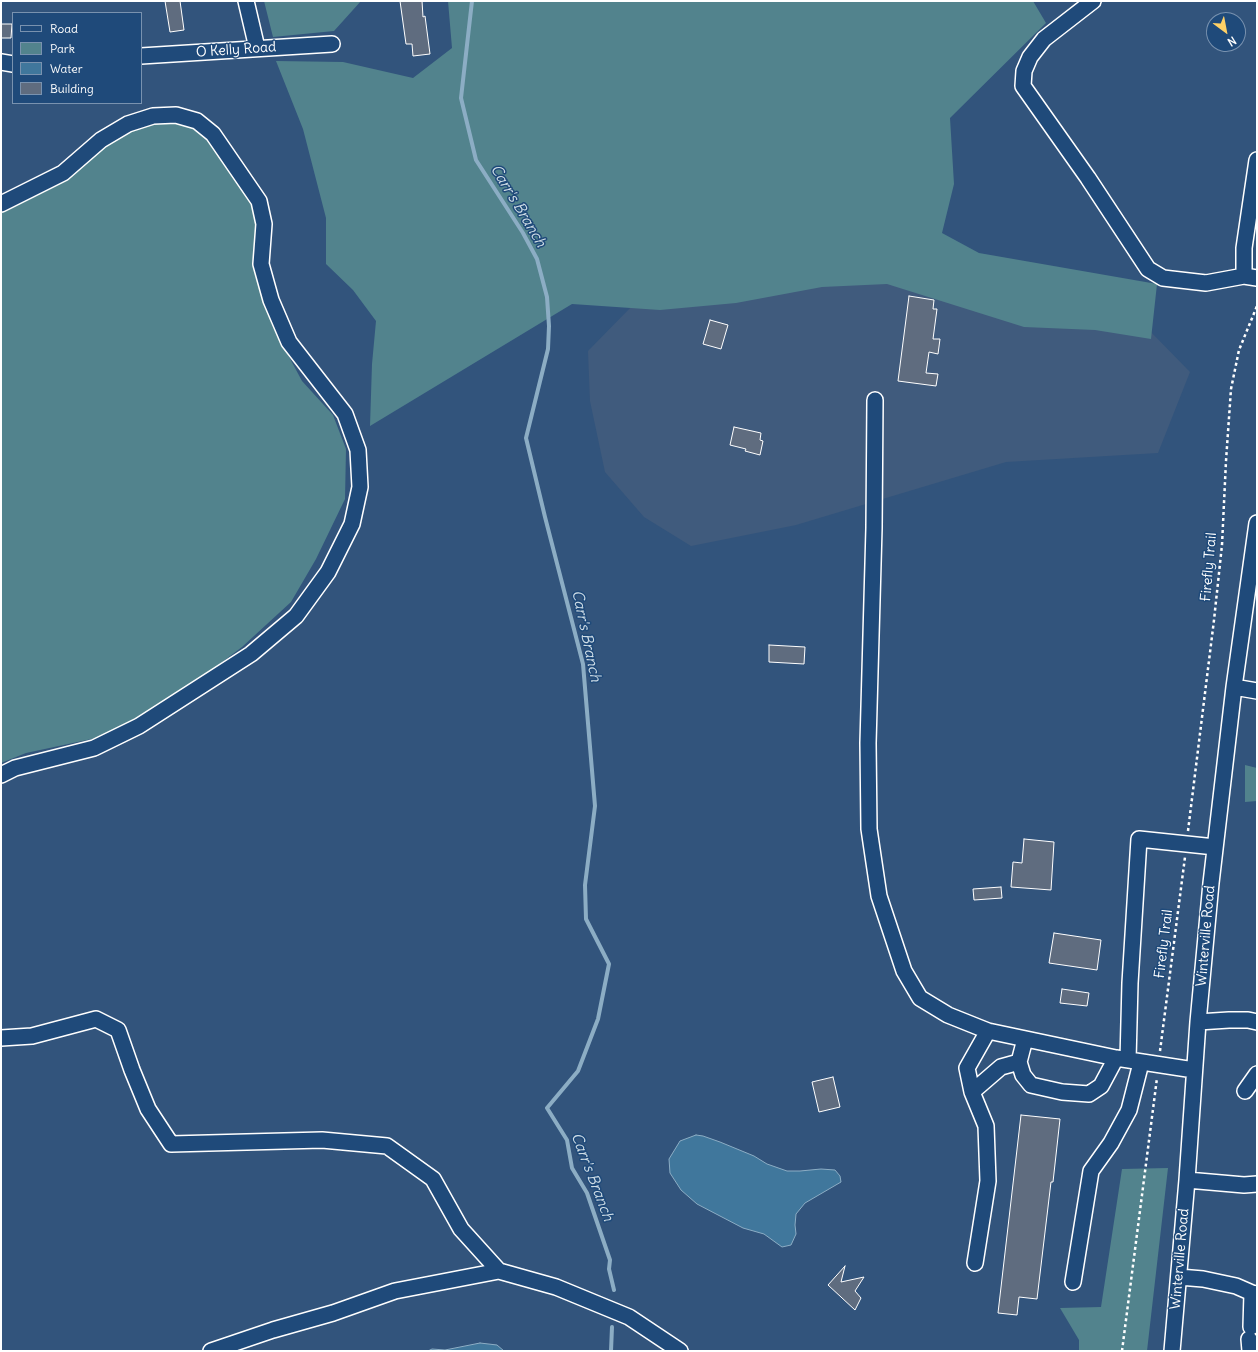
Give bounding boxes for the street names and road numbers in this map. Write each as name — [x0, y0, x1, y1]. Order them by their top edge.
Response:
street label: O Kelly Road — [195, 39, 277, 61]
street label: Firefly Trail — [1198, 532, 1220, 602]
street label: Winterville Road — [1193, 885, 1219, 987]
street label: Firefly Trail — [1151, 909, 1177, 979]
street label: Winterville Road — [1167, 1208, 1193, 1310]

